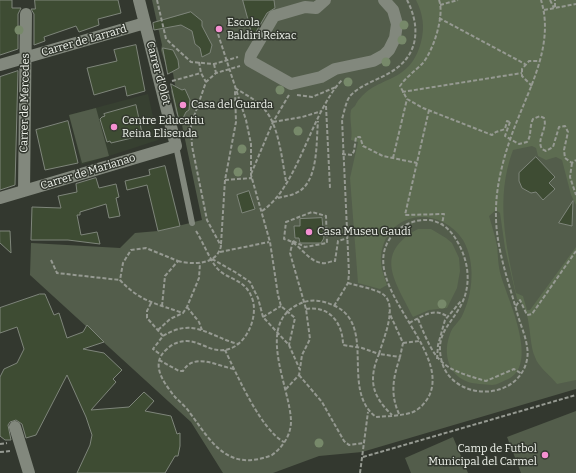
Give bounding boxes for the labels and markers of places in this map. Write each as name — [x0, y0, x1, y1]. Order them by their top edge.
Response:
place label: Escola Baldiri Reixac — [227, 16, 297, 42]
marker: Escola Baldiri Reixac — [214, 24, 224, 34]
place label: Casa del Guarda — [191, 98, 273, 112]
marker: Casa del Guarda — [178, 100, 188, 110]
place label: Centre Educatiu Reina Elisenda — [122, 114, 204, 140]
marker: Centre Educatiu Reina Elisenda — [109, 122, 119, 132]
place label: Casa Museu Gaudí — [317, 225, 411, 239]
marker: Casa Museu Gaudí — [304, 227, 314, 237]
place label: Camp de Futbol Municipal del Carmel — [428, 442, 537, 468]
marker: Camp de Futbol Municipal del Carmel — [540, 450, 550, 460]

